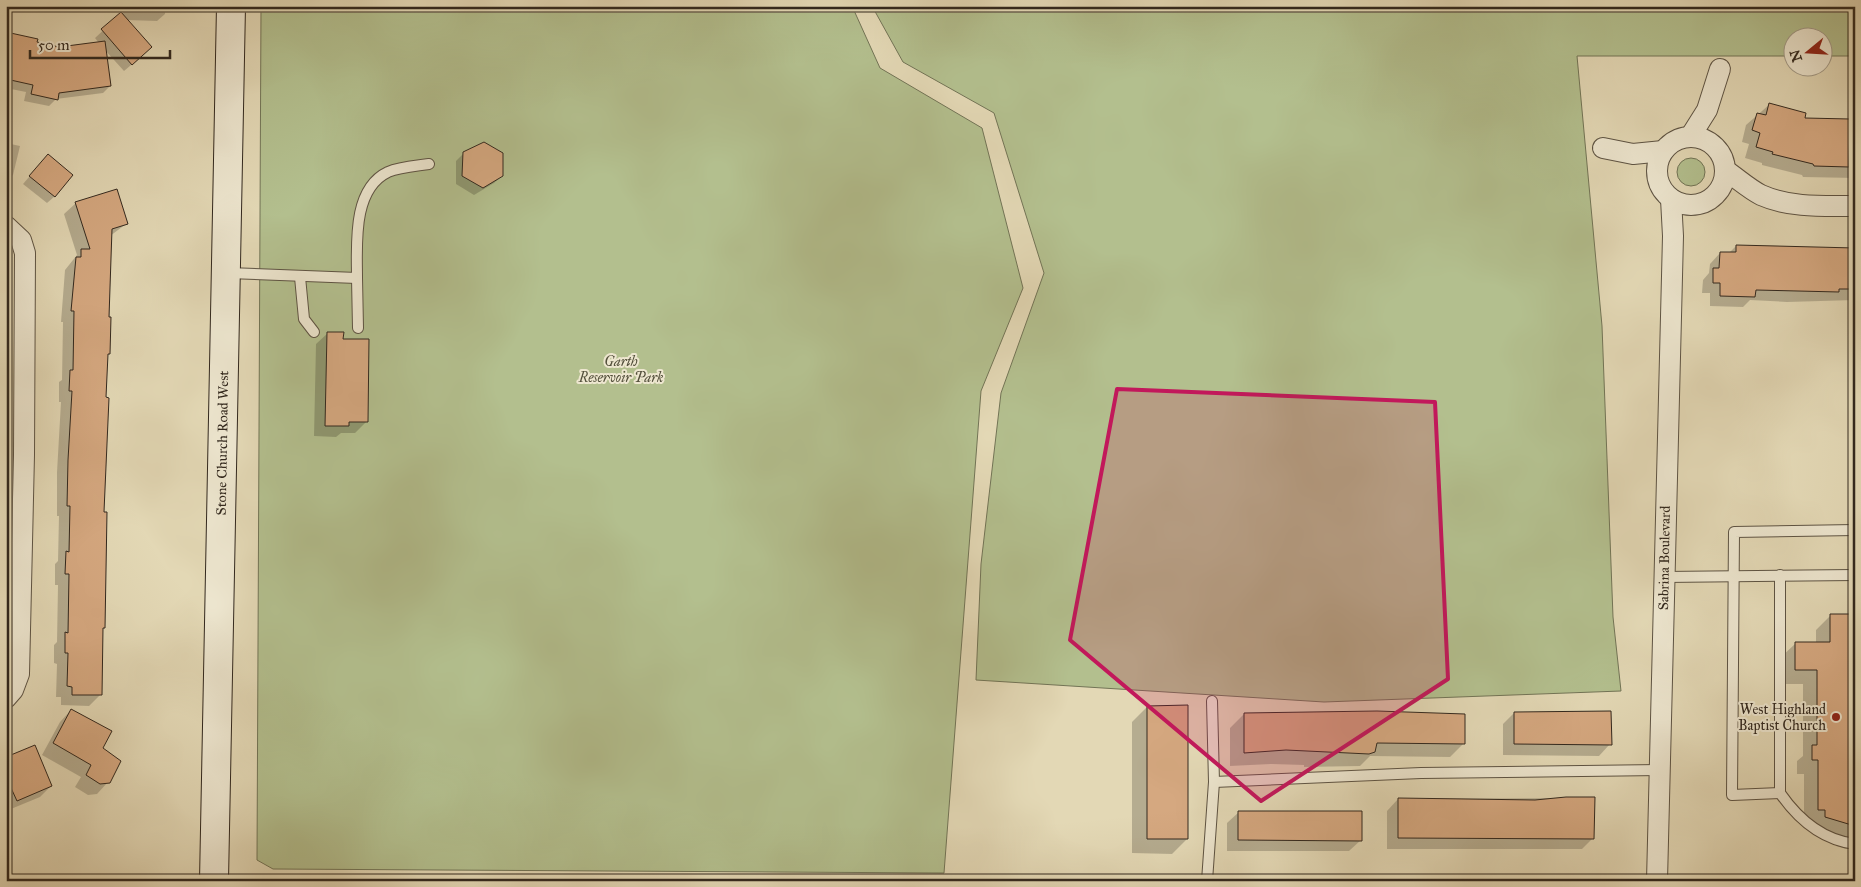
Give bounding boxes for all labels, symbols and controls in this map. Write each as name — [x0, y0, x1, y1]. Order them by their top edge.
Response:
scale bar — [30, 28, 170, 60]
north arrow — [1784, 28, 1834, 78]
text: 50 m — [38, 36, 70, 54]
text: N — [1786, 47, 1806, 64]
park label: Garth Reservoir Park — [578, 353, 664, 386]
street label: Stone Church Road West — [213, 371, 232, 515]
street label: Sabrina Boulevard — [1655, 506, 1674, 610]
place label: West Highland Baptist Church — [1738, 701, 1826, 734]
marker: West Highland Baptist Church — [1830, 711, 1842, 723]

